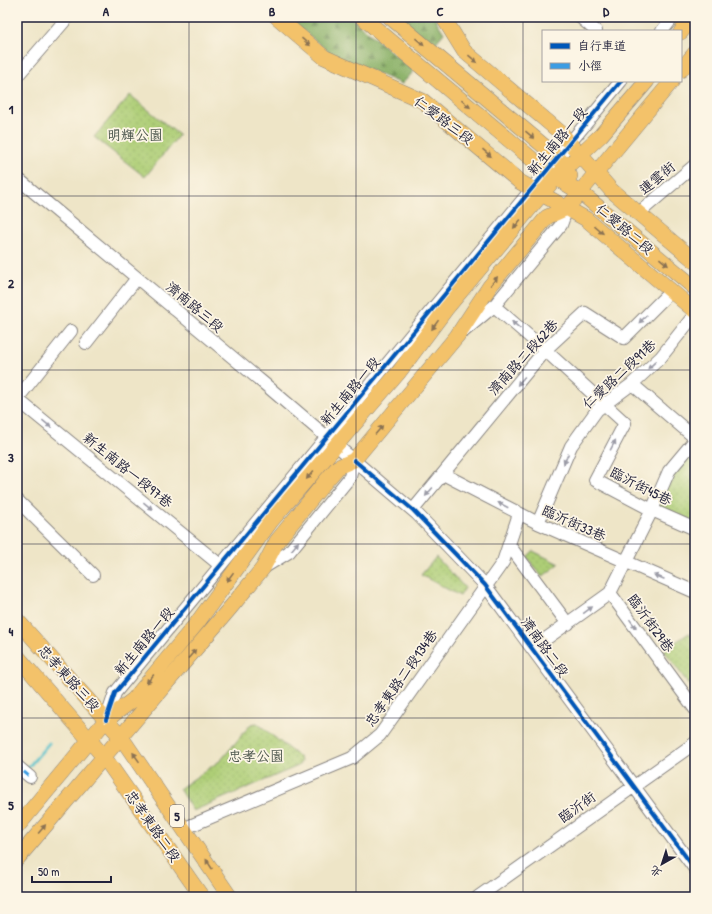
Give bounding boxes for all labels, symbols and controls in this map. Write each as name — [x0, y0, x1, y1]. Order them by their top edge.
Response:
text: A — [103, 2, 110, 20]
text: B — [269, 2, 276, 20]
text: C — [436, 2, 444, 20]
text: D — [603, 2, 610, 20]
legend — [542, 30, 682, 82]
text: 自行車道 — [578, 37, 626, 54]
one-way arrow — [301, 38, 312, 47]
one-way arrow — [415, 38, 425, 47]
one-way arrow — [468, 55, 479, 64]
text: 小徑 — [578, 57, 602, 74]
street label: 仁愛路三段 — [411, 91, 478, 148]
one-way arrow — [460, 99, 471, 108]
text: 1 — [9, 100, 14, 118]
street label: 新生南路一段 — [522, 102, 591, 179]
park label: 明輝公園 — [107, 125, 163, 144]
one-way arrow — [525, 130, 536, 139]
one-way arrow — [482, 148, 492, 158]
street label: 連雲街 — [634, 157, 679, 198]
street label: 仁愛路二段 — [592, 199, 658, 258]
one-way arrow — [512, 219, 521, 230]
one-way arrow — [593, 225, 604, 234]
one-way arrow — [658, 257, 669, 266]
text: 2 — [8, 274, 15, 292]
one-way arrow — [490, 275, 499, 286]
street label: 濟南路三段 — [162, 277, 228, 336]
street label: 濟南路二段62巷 — [483, 314, 563, 399]
one-way arrow — [638, 314, 648, 323]
one-way arrow — [431, 320, 439, 330]
one-way arrow — [510, 320, 521, 329]
street label: 仁愛路二段91巷 — [578, 334, 660, 413]
street label: 新生南路一段 — [315, 352, 384, 429]
one-way arrow — [647, 361, 657, 370]
one-way arrow — [516, 375, 525, 386]
one-way arrow — [42, 419, 53, 428]
one-way arrow — [374, 424, 383, 435]
street label: 新生南路一段97巷 — [80, 428, 178, 512]
one-way arrow — [610, 440, 616, 451]
text: 3 — [8, 448, 14, 466]
one-way arrow — [563, 453, 569, 464]
street label: 臨沂街45巷 — [607, 462, 676, 510]
one-way arrow — [306, 470, 315, 480]
one-way arrow — [424, 486, 433, 497]
street label: 臨沂街33巷 — [539, 500, 610, 546]
one-way arrow — [143, 501, 154, 510]
one-way arrow — [497, 502, 509, 508]
one-way arrow — [290, 540, 299, 551]
one-way arrow — [226, 572, 234, 583]
one-way arrow — [654, 574, 665, 580]
street label: 臨沂街29巷 — [624, 590, 680, 656]
street label: 新生南路一段 — [109, 602, 178, 679]
one-way arrow — [582, 605, 593, 614]
street label: 濟南路二段 — [517, 613, 574, 681]
one-way arrow — [629, 619, 637, 630]
text: 4 — [9, 622, 14, 640]
street label: 忠孝東路二段134巷 — [360, 625, 442, 730]
street label: 忠孝東路三段 — [34, 640, 105, 715]
one-way arrow — [187, 648, 196, 659]
one-way arrow — [145, 674, 154, 685]
park label: 忠孝公園 — [228, 746, 284, 765]
one-way arrow — [132, 752, 140, 762]
street label: 忠孝東路二段 — [122, 786, 185, 866]
street label: 臨沂街 — [554, 787, 599, 827]
text: 5 — [8, 796, 14, 814]
road number: 5 — [170, 805, 184, 827]
one-way arrow — [38, 824, 47, 834]
north arrow — [642, 844, 682, 884]
scale bar — [32, 858, 111, 884]
one-way arrow — [205, 859, 213, 870]
text: 50 m — [38, 863, 59, 880]
text: 北 — [647, 863, 664, 881]

